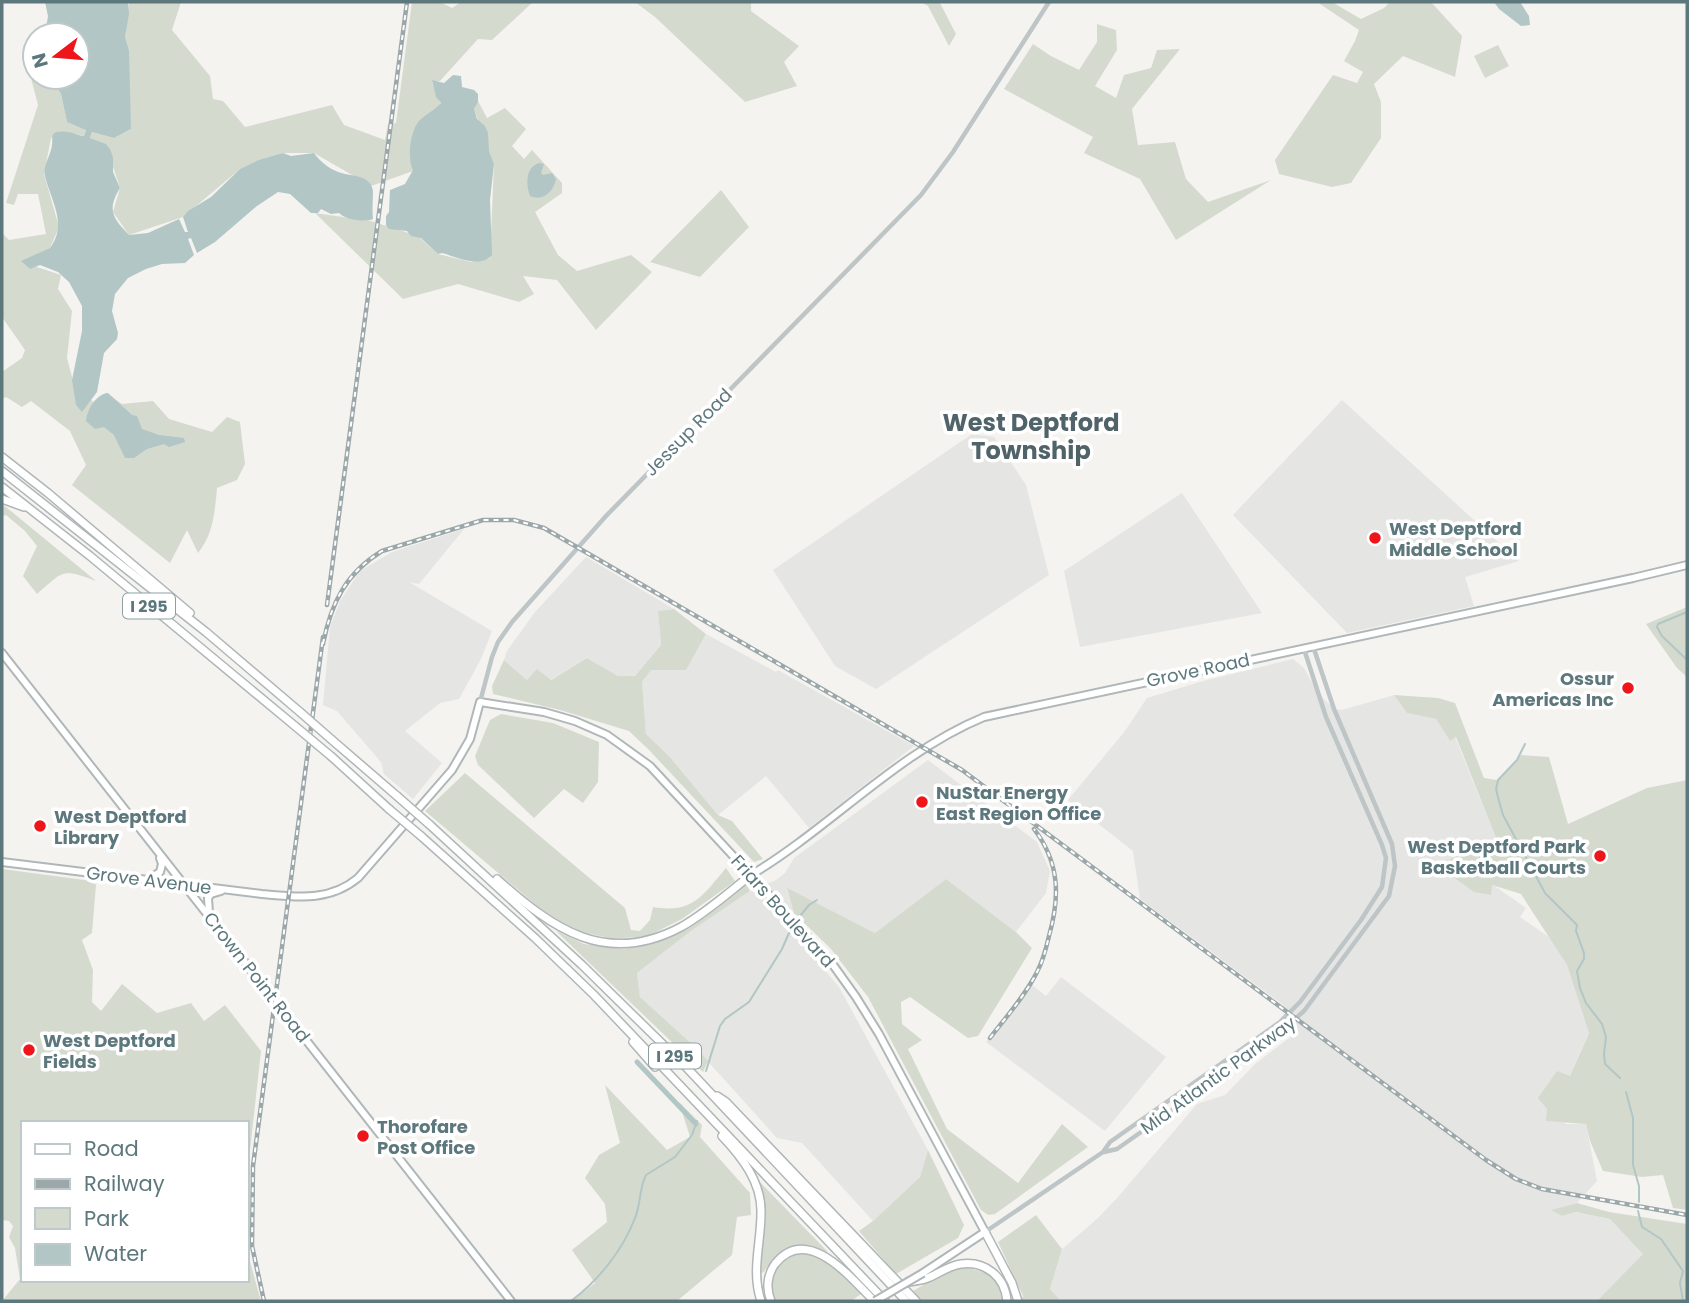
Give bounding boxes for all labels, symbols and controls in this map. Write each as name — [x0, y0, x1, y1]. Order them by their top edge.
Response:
north arrow — [21, 21, 91, 91]
text: N — [25, 50, 55, 71]
street label: Jessup Road — [639, 383, 737, 481]
district label: West Deptford Township — [942, 406, 1120, 467]
place label: West Deptford Middle School — [1389, 516, 1522, 562]
marker: West Deptford Middle School — [1367, 530, 1383, 546]
road number: I 295 — [123, 594, 175, 618]
street label: Grove Road — [1144, 647, 1252, 693]
place label: Ossur Americas Inc — [1492, 666, 1614, 712]
marker: Ossur Americas Inc — [1620, 680, 1636, 696]
place label: NuStar Energy East Region Office — [936, 780, 1101, 826]
marker: NuStar Energy East Region Office — [914, 794, 930, 810]
place label: West Deptford Library — [54, 804, 187, 850]
marker: West Deptford Library — [32, 818, 48, 834]
place label: West Deptford Park Basketball Courts — [1407, 834, 1587, 880]
marker: West Deptford Park Basketball Courts — [1592, 848, 1608, 864]
street label: Friars Boulevard — [725, 849, 841, 973]
street label: Grove Avenue — [85, 860, 213, 900]
street label: Crown Point Road — [198, 907, 316, 1047]
street label: Mid Atlantic Parkway — [1135, 1010, 1301, 1140]
place label: West Deptford Fields — [43, 1028, 176, 1074]
marker: West Deptford Fields — [21, 1042, 37, 1058]
road number: I 295 — [649, 1044, 701, 1068]
place label: Thorofare Post Office — [377, 1114, 475, 1160]
legend — [21, 1121, 248, 1282]
marker: Thorofare Post Office — [355, 1128, 371, 1144]
text: Road — [84, 1134, 139, 1163]
text: Railway — [84, 1169, 165, 1198]
text: Park — [84, 1204, 129, 1233]
text: Water — [84, 1239, 147, 1268]

